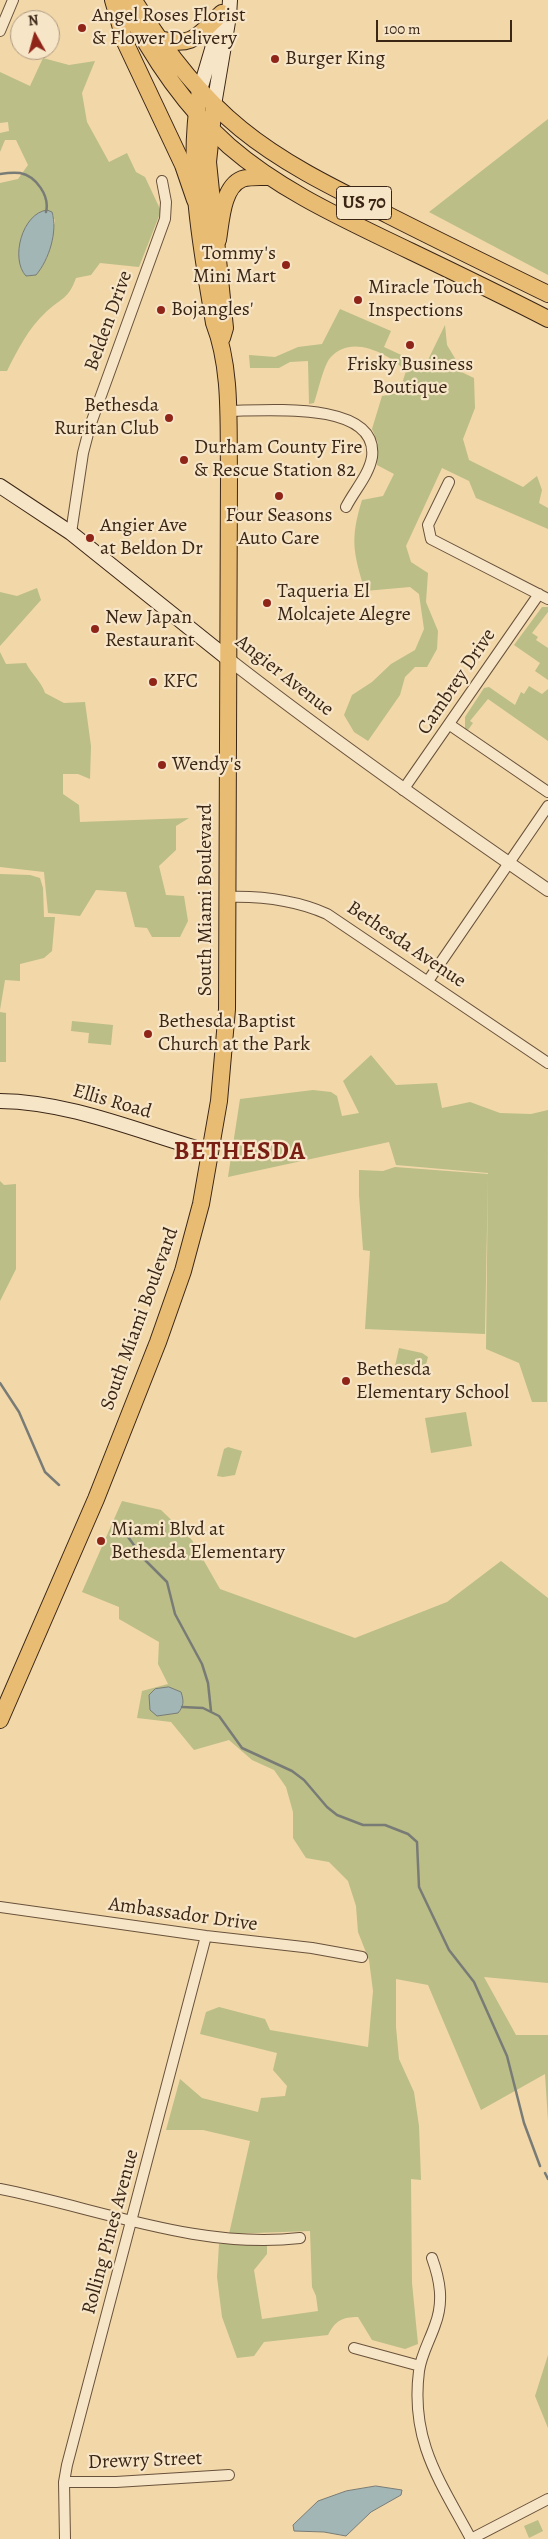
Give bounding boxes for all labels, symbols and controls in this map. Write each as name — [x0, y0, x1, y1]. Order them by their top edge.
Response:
place label: Angel Roses Florist & Flower Delivery — [92, 4, 246, 51]
north arrow — [10, 10, 60, 60]
scale bar — [378, 10, 514, 42]
text: N — [27, 11, 39, 31]
text: 100 m — [384, 19, 421, 39]
marker: Angel Roses Florist & Flower Delivery — [76, 22, 88, 34]
place label: Burger King — [285, 47, 385, 71]
marker: Burger King — [269, 53, 281, 65]
road number: US 70 — [336, 187, 392, 220]
place label: Tommy's Mini Mart — [193, 242, 276, 289]
marker: Tommy's Mini Mart — [280, 259, 292, 271]
street label: Belden Drive — [80, 268, 138, 374]
place label: Miracle Touch Inspections — [368, 276, 483, 323]
marker: Miracle Touch Inspections — [352, 294, 364, 306]
place label: Bojangles' — [171, 298, 253, 322]
marker: Bojangles' — [155, 304, 167, 316]
marker: Frisky Business Boutique — [404, 339, 416, 351]
place label: Frisky Business Boutique — [347, 353, 473, 400]
place label: Bethesda Ruritan Club — [54, 394, 159, 441]
marker: Bethesda Ruritan Club — [163, 412, 175, 424]
place label: Durham County Fire & Rescue Station 82 — [194, 436, 362, 483]
marker: Durham County Fire & Rescue Station 82 — [178, 454, 190, 466]
marker: Four Seasons Auto Care — [273, 490, 285, 502]
place label: Four Seasons Auto Care — [225, 504, 333, 551]
place label: Angier Ave at Beldon Dr — [100, 514, 203, 561]
marker: Angier Ave at Beldon Dr — [84, 532, 96, 544]
place label: Taqueria El Molcajete Alegre — [277, 580, 411, 627]
marker: Taqueria El Molcajete Alegre — [261, 597, 273, 609]
place label: New Japan Restaurant — [105, 606, 195, 653]
marker: New Japan Restaurant — [89, 623, 101, 635]
street label: Cambrey Drive — [413, 624, 501, 740]
street label: Angier Avenue — [230, 630, 338, 722]
place label: KFC — [163, 670, 198, 694]
marker: KFC — [147, 676, 159, 688]
place label: Wendy's — [172, 753, 241, 777]
marker: Wendy's — [156, 759, 168, 771]
street label: South Miami Boulevard — [194, 804, 218, 996]
street label: Bethesda Avenue — [342, 896, 470, 994]
place label: Bethesda Baptist Church at the Park — [158, 1010, 310, 1057]
marker: Bethesda Baptist Church at the Park — [142, 1028, 154, 1040]
street label: Ellis Road — [70, 1079, 154, 1125]
district label: BETHESDA — [173, 1138, 307, 1168]
street label: South Miami Boulevard — [96, 1224, 184, 1414]
place label: Bethesda Elementary School — [356, 1358, 509, 1405]
marker: Bethesda Elementary School — [340, 1375, 352, 1387]
place label: Miami Blvd at Bethesda Elementary — [111, 1518, 285, 1565]
marker: Miami Blvd at Bethesda Elementary — [95, 1535, 107, 1547]
street label: Ambassador Drive — [107, 1893, 259, 1937]
street label: Rolling Pines Avenue — [77, 2147, 145, 2317]
street label: Drewry Street — [87, 2447, 203, 2475]

